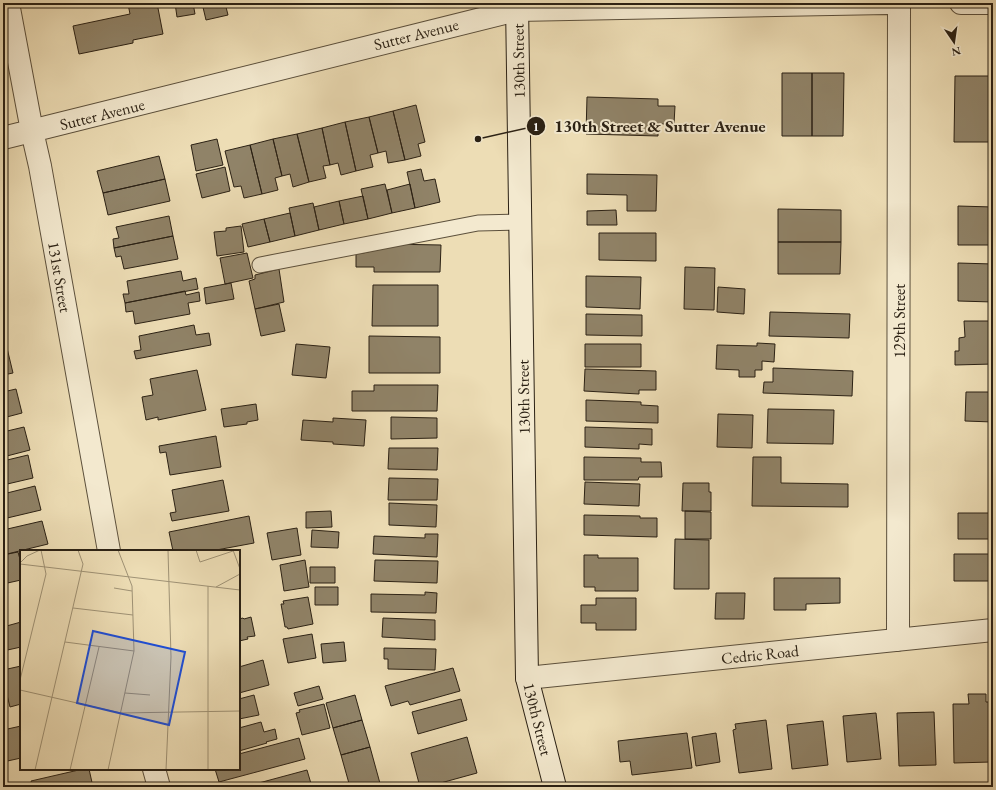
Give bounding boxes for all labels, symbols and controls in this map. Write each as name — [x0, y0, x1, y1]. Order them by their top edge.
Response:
street label: Sutter Avenue — [372, 14, 461, 55]
north arrow — [934, 22, 974, 62]
street label: 130th Street — [507, 23, 530, 98]
text: N — [950, 44, 962, 60]
street label: Sutter Avenue — [58, 94, 147, 135]
callout: 130th Street & Sutter Avenue — [526, 112, 774, 141]
text: 130th Street & Sutter Avenue — [554, 115, 766, 137]
text: 1 — [533, 119, 539, 135]
street label: 131st Street — [43, 240, 76, 314]
street label: 129th Street — [889, 284, 910, 358]
street label: 130th Street — [512, 359, 535, 434]
inset map — [20, 550, 240, 770]
street label: Cedric Road — [720, 640, 801, 669]
street label: 130th Street — [518, 680, 557, 758]

